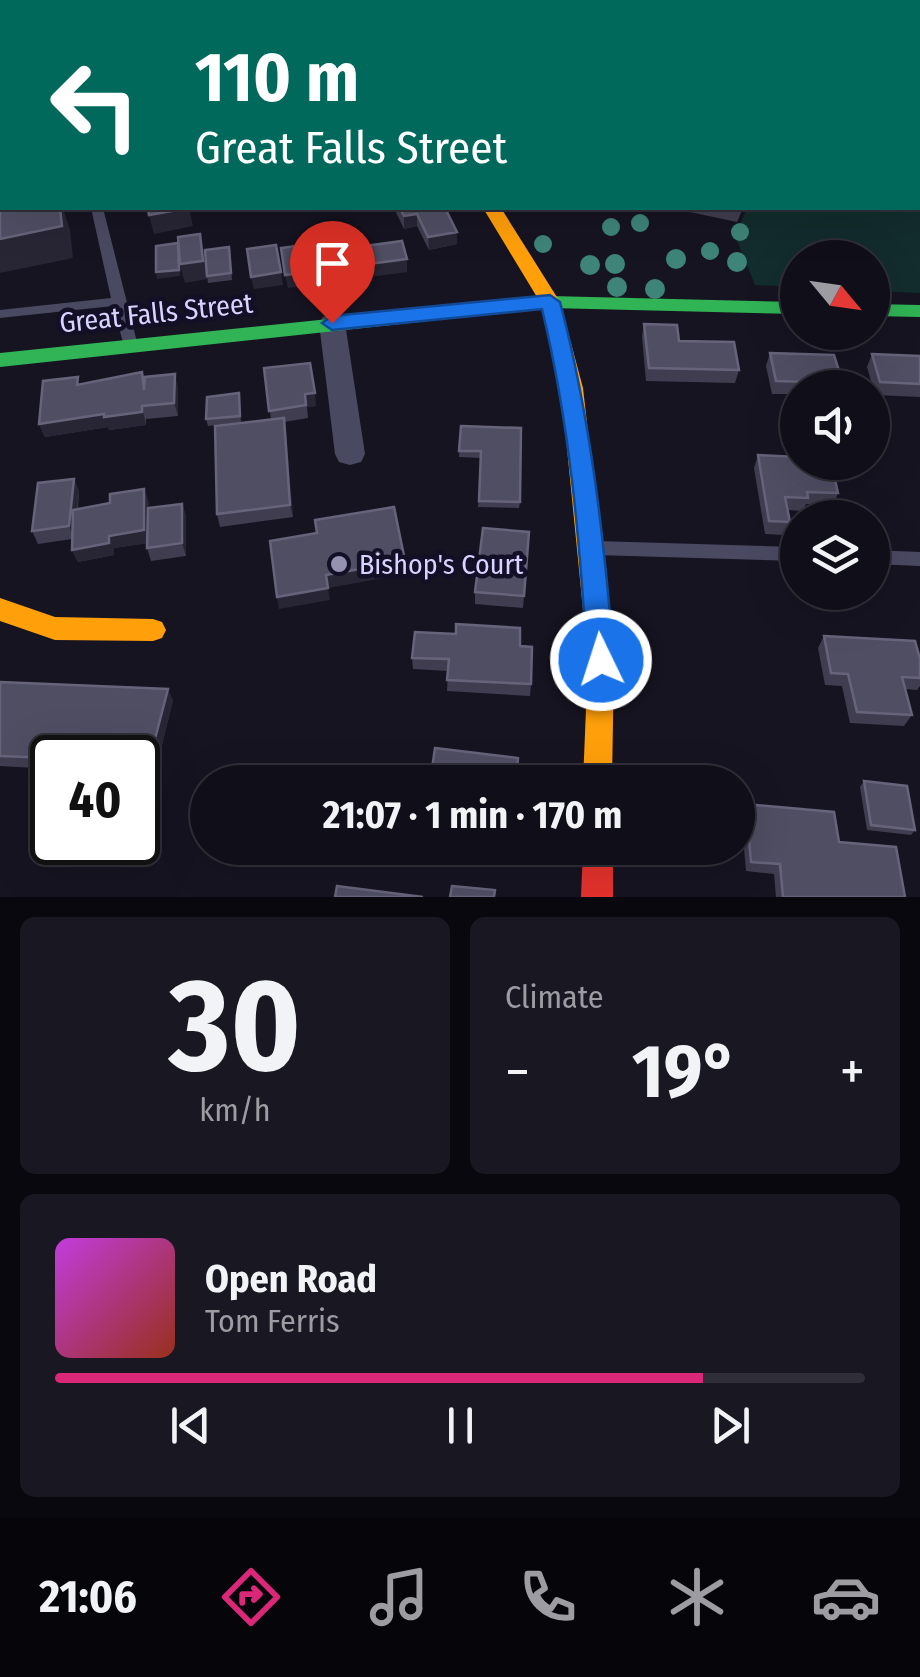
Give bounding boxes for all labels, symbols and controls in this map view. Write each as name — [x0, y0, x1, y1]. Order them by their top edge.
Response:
text: 110 m — [195, 36, 359, 120]
icon: left — [30, 40, 160, 170]
text: Great Falls Street — [195, 121, 507, 175]
pin — [290, 221, 375, 324]
icon: arrive — [305, 236, 360, 291]
north arrow — [780, 240, 890, 350]
map controls — [780, 240, 890, 610]
street label: Great Falls Street — [58, 286, 255, 340]
button: sound — [780, 370, 890, 480]
button: layers — [780, 500, 890, 610]
place label: Bishop's Court — [359, 548, 524, 581]
marker: Bishop's Court — [328, 553, 350, 575]
position arrow — [549, 608, 653, 712]
speed limit sign: 40 — [30, 735, 160, 865]
text: 21:07 · 1 min · 170 m — [323, 792, 622, 838]
text: 30 — [169, 948, 301, 1104]
text: Climate — [505, 978, 604, 1016]
text: 19° — [632, 1027, 738, 1117]
text: − — [505, 1039, 530, 1105]
text: + — [840, 1039, 865, 1105]
text: km/h — [199, 1091, 271, 1129]
text: Open Road — [205, 1256, 377, 1302]
text: Tom Ferris — [205, 1302, 340, 1340]
icon: previous — [163, 1398, 218, 1453]
icon: pause — [433, 1398, 488, 1453]
icon: next — [703, 1398, 758, 1453]
icon: directions — [216, 1562, 286, 1632]
icon: music — [364, 1562, 434, 1632]
icon: phone — [513, 1562, 583, 1632]
icon: climate — [662, 1562, 732, 1632]
icon: car — [811, 1562, 881, 1632]
text: 21:06 — [39, 1570, 137, 1624]

